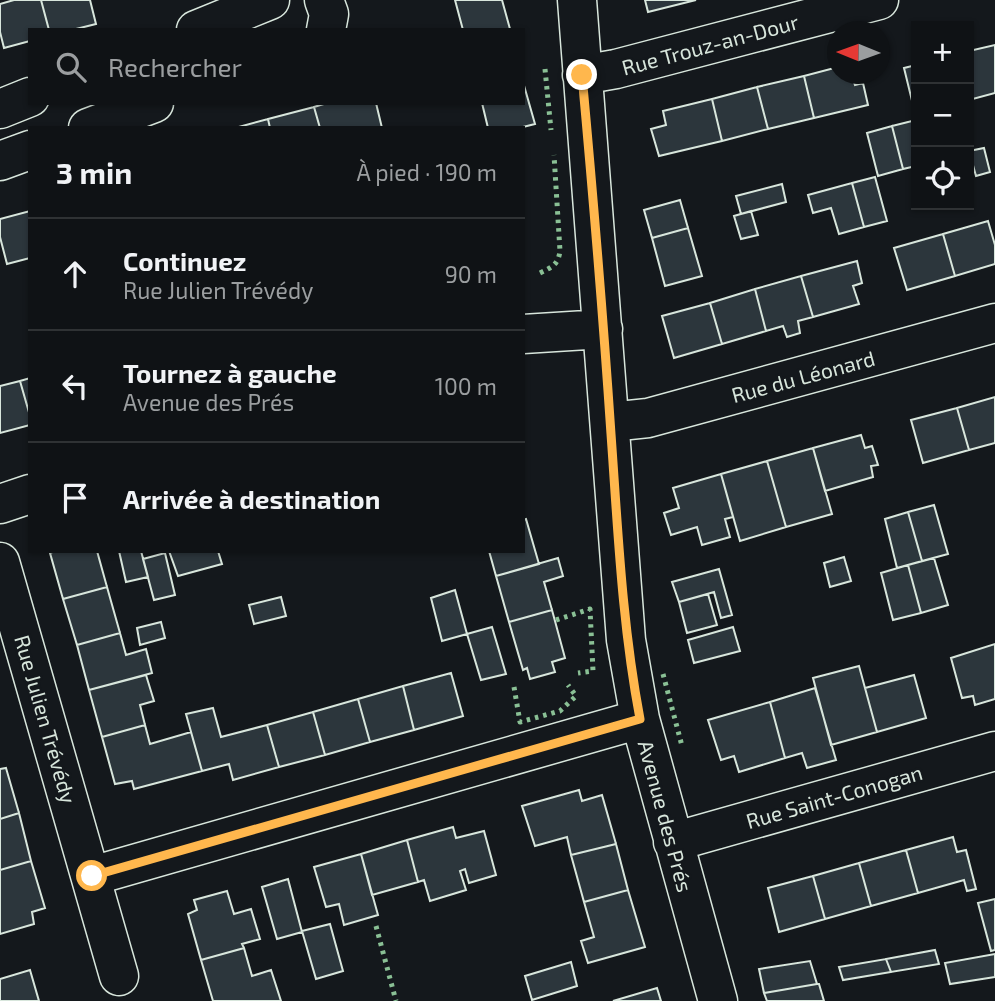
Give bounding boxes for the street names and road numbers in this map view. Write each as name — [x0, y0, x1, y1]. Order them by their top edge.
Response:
street label: Rue Trouz-an-Dour — [619, 8, 802, 80]
street label: Rue du Léonard — [729, 345, 877, 407]
street label: Rue Julien Trévédy — [10, 632, 82, 806]
street label: Avenue des Prés — [634, 737, 698, 895]
street label: Rue Saint-Conogan — [743, 759, 925, 833]

